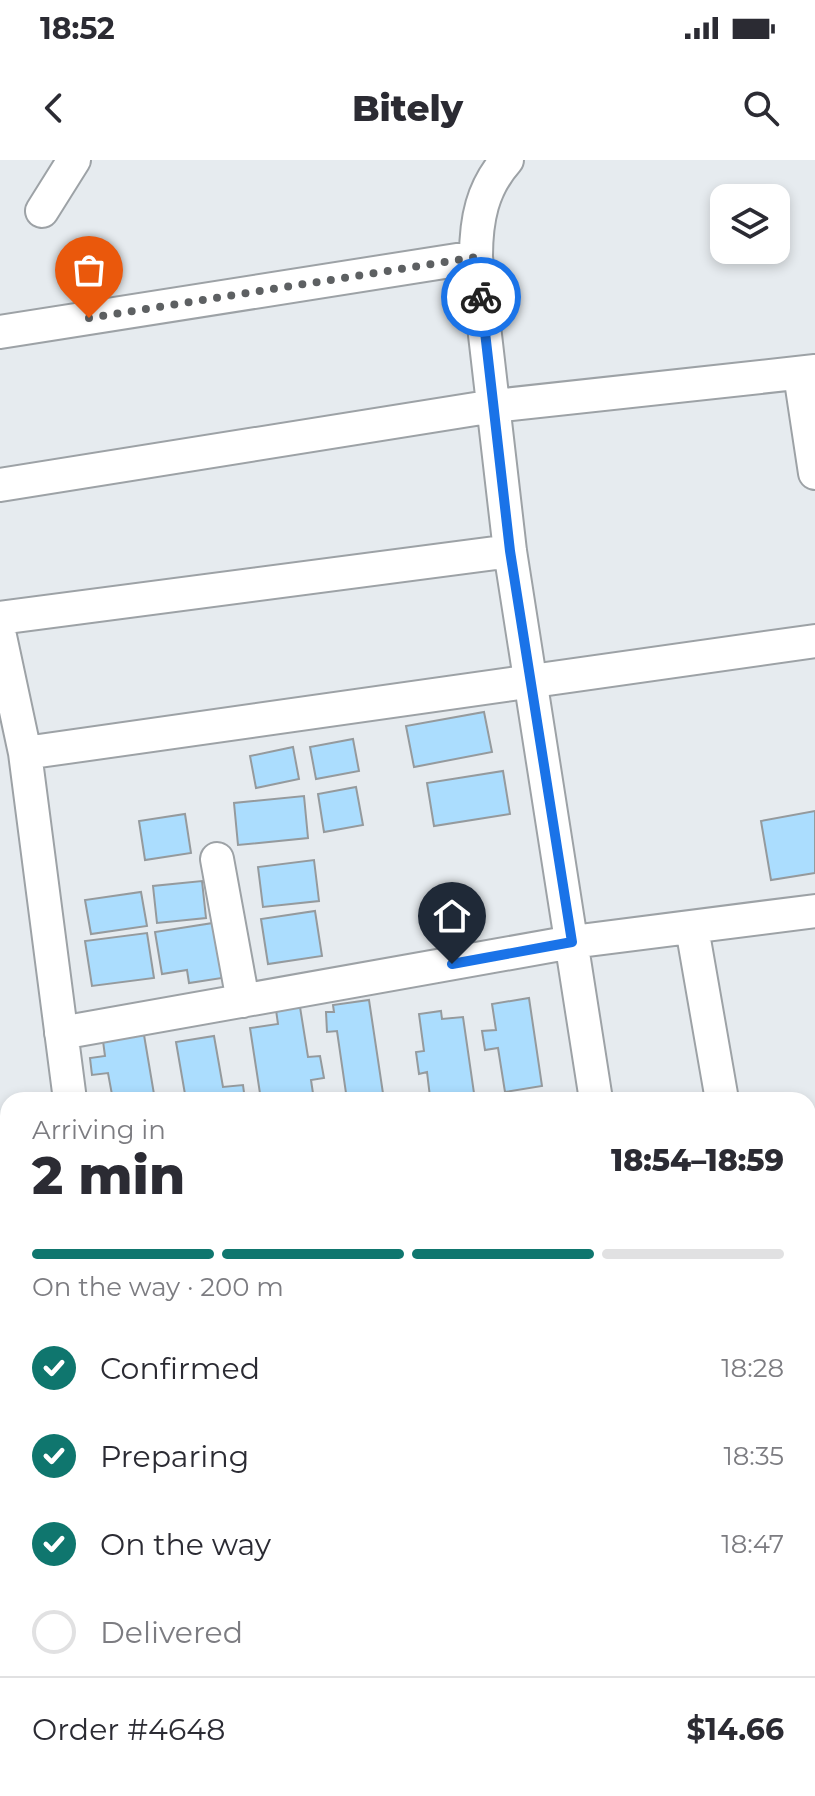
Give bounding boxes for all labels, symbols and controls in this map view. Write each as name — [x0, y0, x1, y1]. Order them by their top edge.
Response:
text: 18:52 — [40, 10, 115, 47]
icon: back — [32, 86, 76, 130]
text: Bitely — [352, 86, 463, 130]
icon: search — [739, 86, 783, 130]
map controls — [710, 184, 790, 264]
button: layers — [710, 184, 790, 264]
pin — [55, 236, 123, 318]
icon: bag — [67, 248, 111, 292]
courier — [441, 257, 521, 337]
icon: bike — [459, 275, 503, 319]
pin — [418, 882, 486, 964]
icon: home — [430, 894, 474, 938]
text: Arriving in — [32, 1114, 166, 1146]
text: 18:54–18:59 — [611, 1142, 784, 1179]
text: 2 min — [32, 1144, 185, 1207]
text: On the way · 200 m — [32, 1271, 284, 1303]
icon: check — [32, 1346, 76, 1390]
text: Confirmed — [100, 1350, 260, 1387]
text: 18:28 — [721, 1352, 784, 1384]
icon: check — [32, 1434, 76, 1478]
text: Preparing — [100, 1438, 249, 1475]
text: 18:35 — [723, 1440, 784, 1472]
icon: check — [32, 1522, 76, 1566]
text: On the way — [100, 1526, 271, 1563]
text: 18:47 — [721, 1528, 784, 1560]
text: Delivered — [100, 1614, 243, 1651]
text: Order #4648 — [32, 1711, 225, 1748]
text: $14.66 — [686, 1711, 784, 1748]

